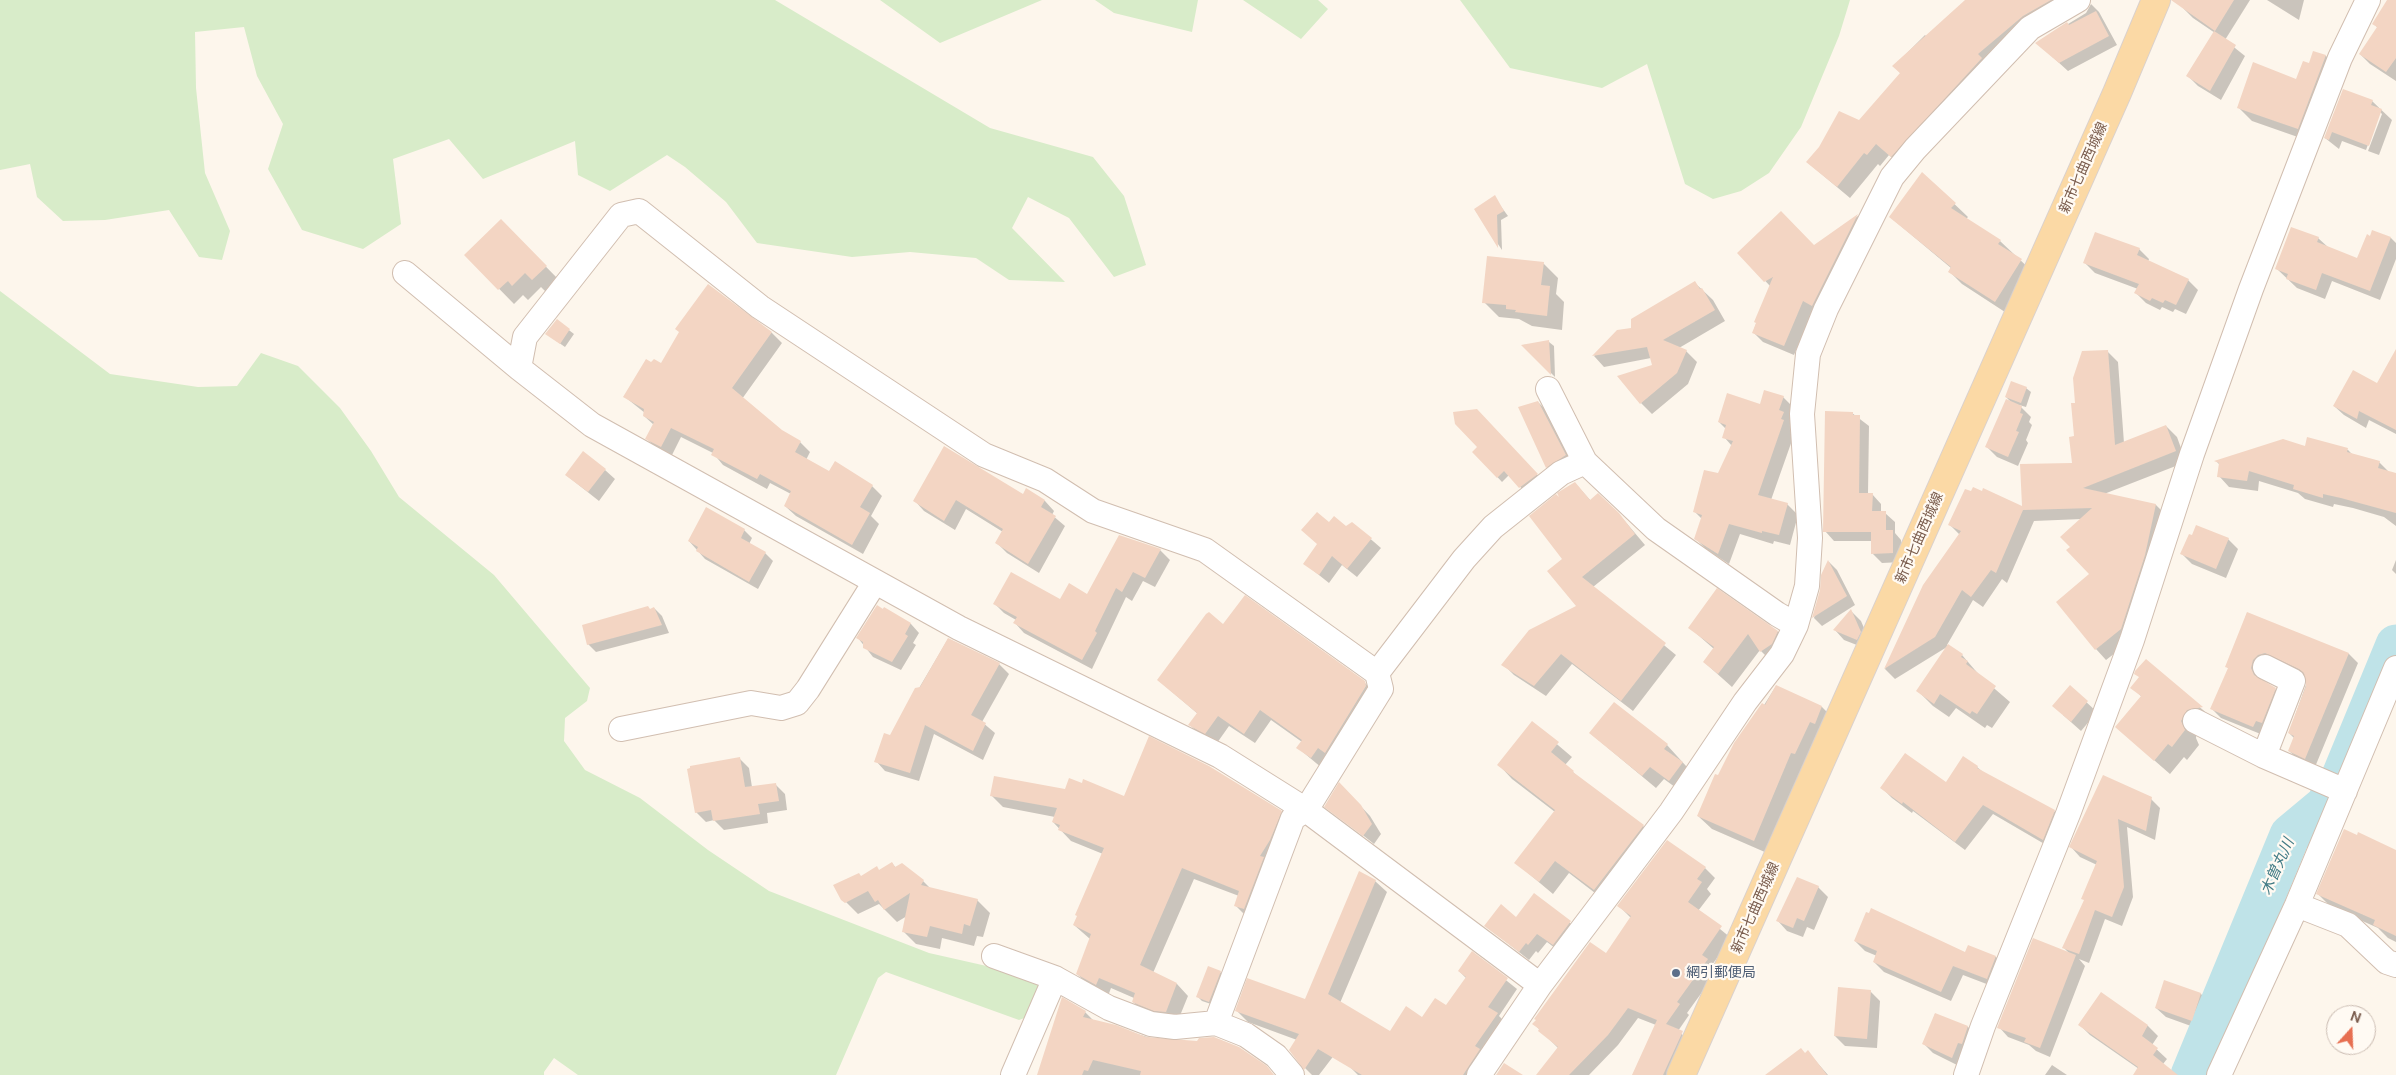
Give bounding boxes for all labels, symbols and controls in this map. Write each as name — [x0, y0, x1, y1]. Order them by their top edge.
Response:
street label: 新市七曲西城線 — [2056, 120, 2112, 216]
street label: 新市七曲西城線 — [1892, 490, 1948, 586]
water label: 木曽丸川 — [2258, 836, 2298, 898]
street label: 新市七曲西城線 — [1728, 860, 1784, 956]
place label: 網引郵便局 — [1686, 965, 1756, 981]
marker: 網引郵便局 — [1670, 967, 1682, 979]
north arrow — [2326, 1005, 2376, 1055]
text: N — [2348, 1007, 2364, 1027]

